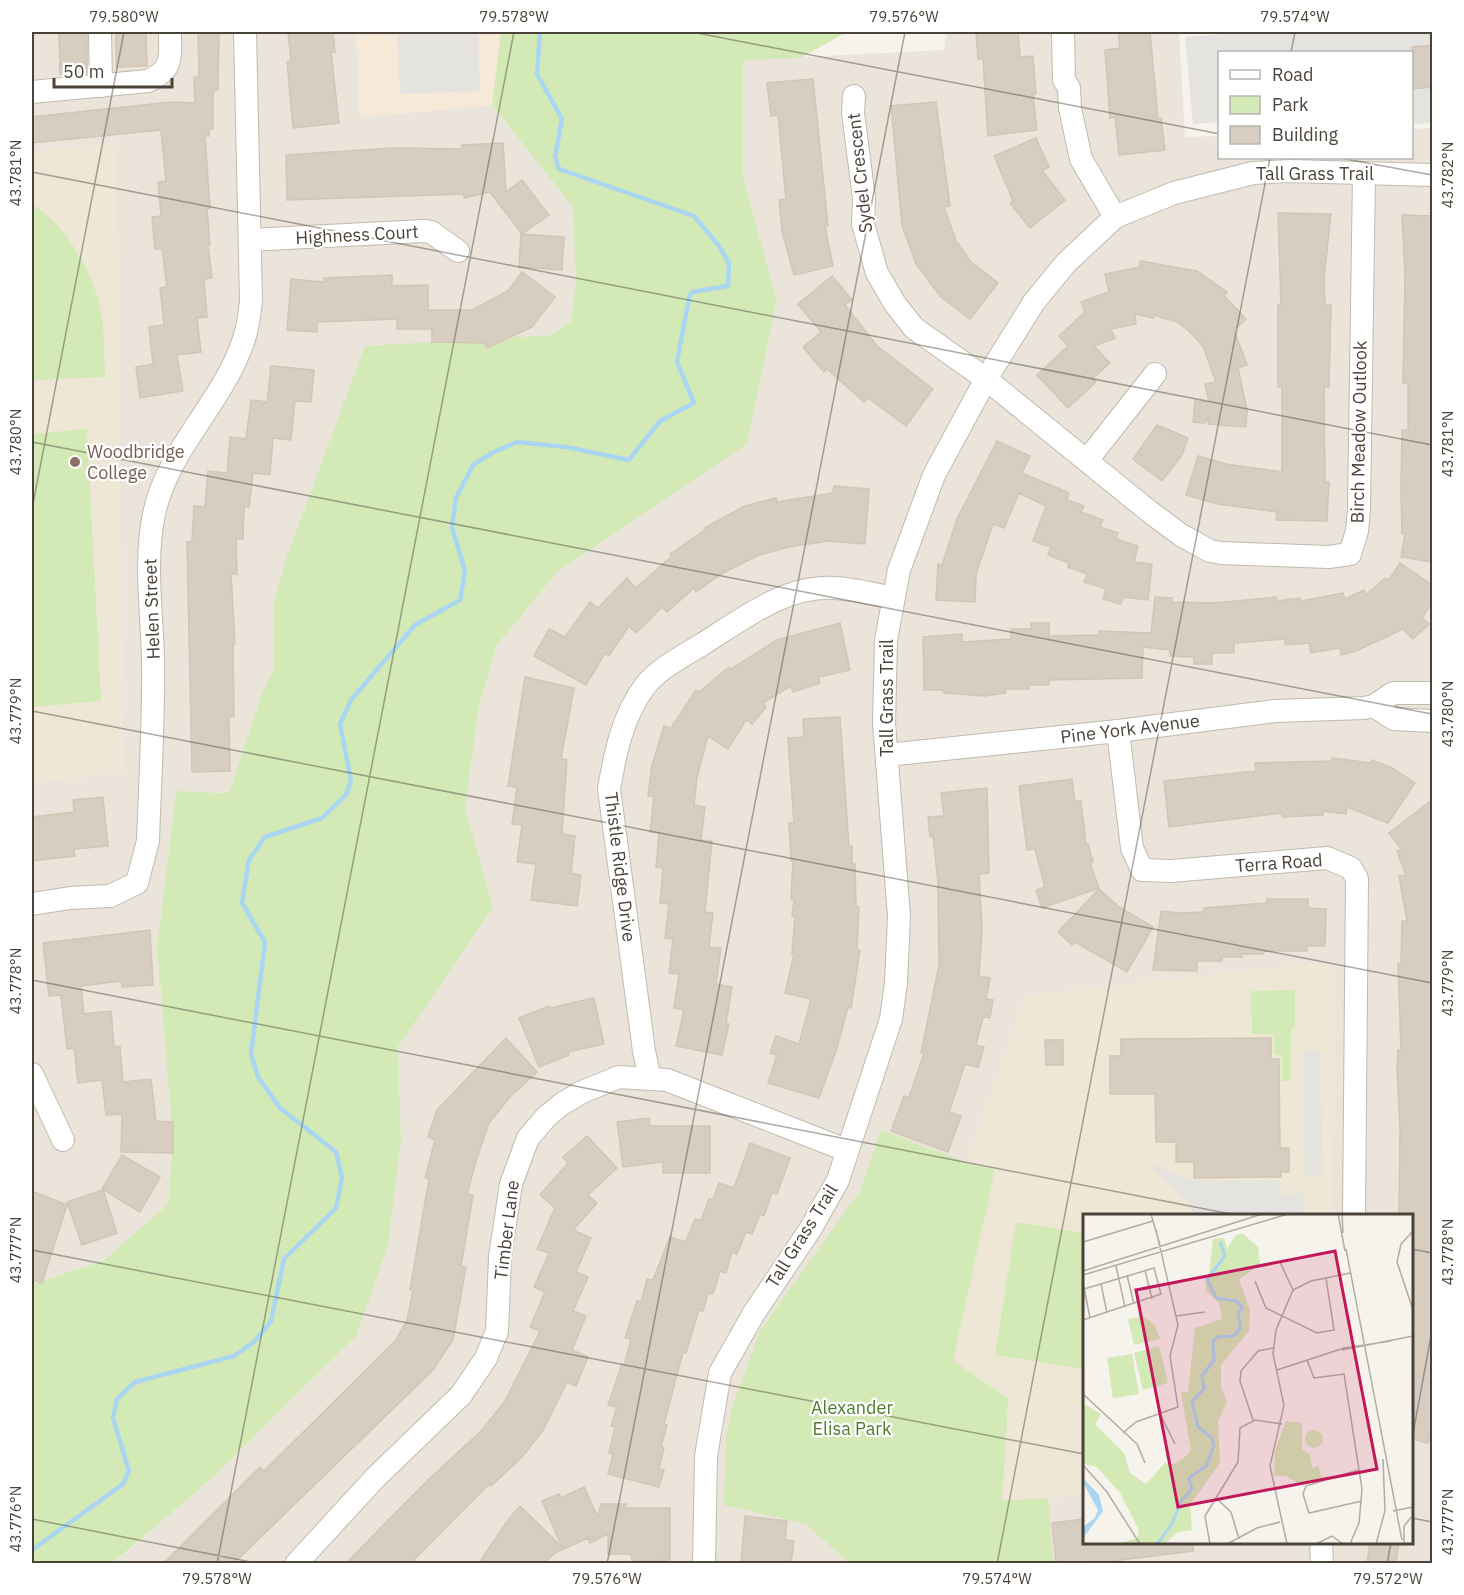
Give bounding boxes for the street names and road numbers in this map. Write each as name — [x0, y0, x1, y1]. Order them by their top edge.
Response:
street label: Sydel Crescent — [842, 112, 877, 234]
street label: Tall Grass Trail — [1256, 162, 1374, 185]
street label: Highness Court — [295, 220, 419, 249]
street label: Birch Meadow Outlook — [1345, 340, 1372, 524]
street label: Helen Street — [138, 558, 165, 660]
street label: Tall Grass Trail — [875, 639, 898, 757]
street label: Pine York Avenue — [1059, 709, 1201, 748]
street label: Thistle Ridge Drive — [600, 791, 641, 943]
street label: Terra Road — [1235, 848, 1323, 877]
street label: Timber Lane — [489, 1179, 524, 1281]
street label: Tall Grass Trail — [761, 1180, 843, 1292]

